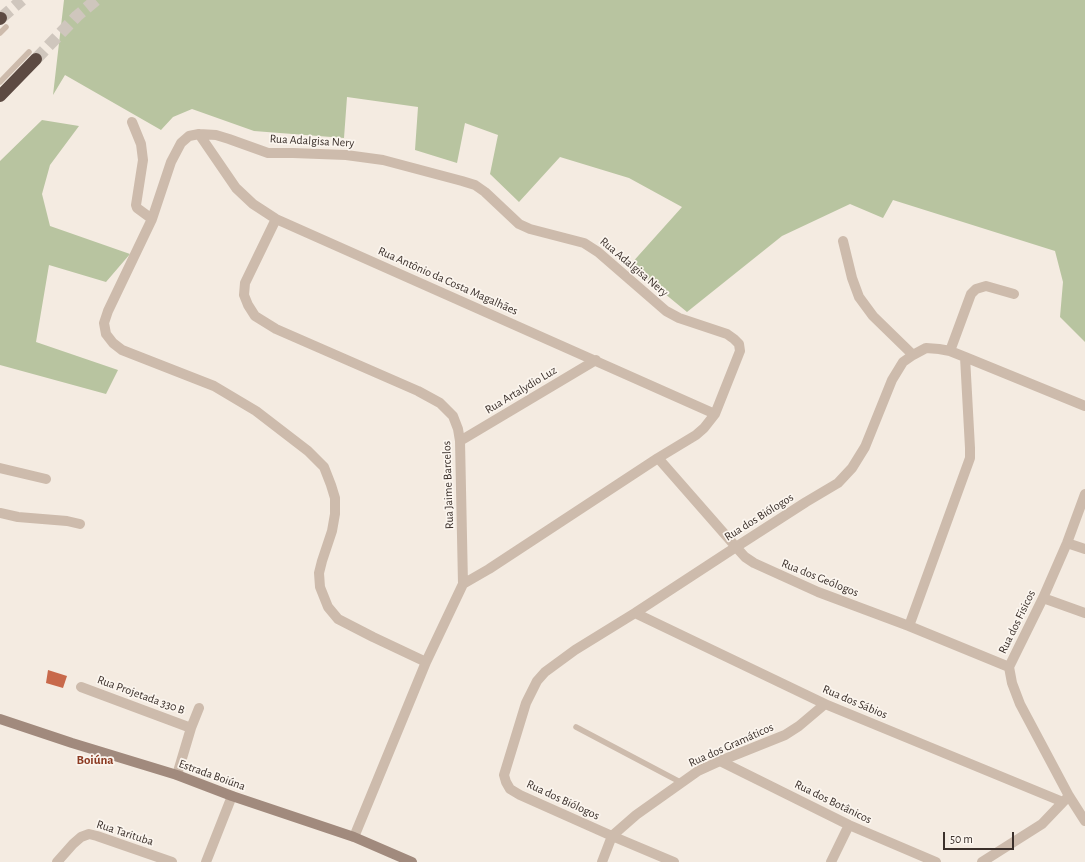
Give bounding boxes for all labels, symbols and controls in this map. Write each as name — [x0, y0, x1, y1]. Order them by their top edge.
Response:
street label: Rua Adalgisa Nery — [269, 132, 355, 150]
street label: Rua Adalgisa Nery — [597, 234, 671, 300]
street label: Rua Antônio da Costa Magalhães — [376, 244, 520, 318]
street label: Rua Artalydio Luz — [483, 363, 559, 417]
street label: Rua Jaime Barcelos — [439, 441, 457, 529]
street label: Rua dos Biólogos — [722, 490, 796, 544]
street label: Rua dos Geólogos — [779, 556, 861, 600]
street label: Rua dos Físicos — [995, 588, 1039, 656]
street label: Rua Projetada 330 B — [95, 672, 187, 718]
street label: Rua dos Sábios — [820, 682, 890, 722]
street label: Rua dos Gramáticos — [686, 720, 776, 770]
district label: Boiúna — [76, 752, 114, 768]
street label: Estrada Boiúna — [177, 756, 247, 794]
street label: Rua dos Biólogos — [524, 777, 602, 823]
street label: Rua dos Botânicos — [792, 777, 874, 827]
street label: Rua Tarituba — [95, 817, 155, 849]
scale bar — [945, 824, 1016, 850]
text: 50 m — [950, 833, 973, 845]

